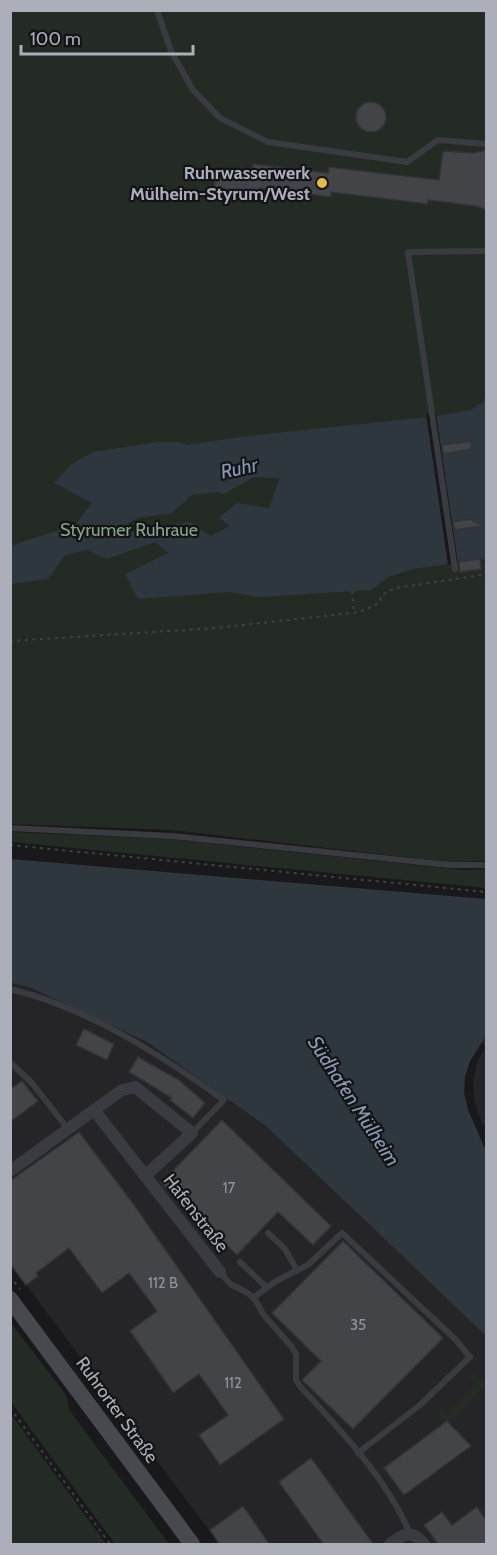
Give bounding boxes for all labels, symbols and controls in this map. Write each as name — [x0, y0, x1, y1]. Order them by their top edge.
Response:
scale bar — [21, 18, 194, 56]
text: 100 m — [30, 28, 81, 50]
place label: Ruhrwasserwerk Mülheim-Styrum/West — [130, 162, 310, 205]
marker: Ruhrwasserwerk Mülheim-Styrum/West — [315, 176, 329, 190]
water label: Ruhr — [218, 452, 261, 484]
park label: Styrumer Ruhraue — [60, 519, 198, 541]
water label: Südhafen Mülheim — [303, 1031, 405, 1171]
street label: Hafenstraße — [159, 1169, 233, 1257]
house number: 17 — [223, 1179, 236, 1197]
house number: 112 B — [148, 1274, 178, 1292]
house number: 35 — [350, 1316, 366, 1334]
street label: Ruhrorter Straße — [71, 1353, 163, 1467]
house number: 112 — [224, 1374, 242, 1392]

